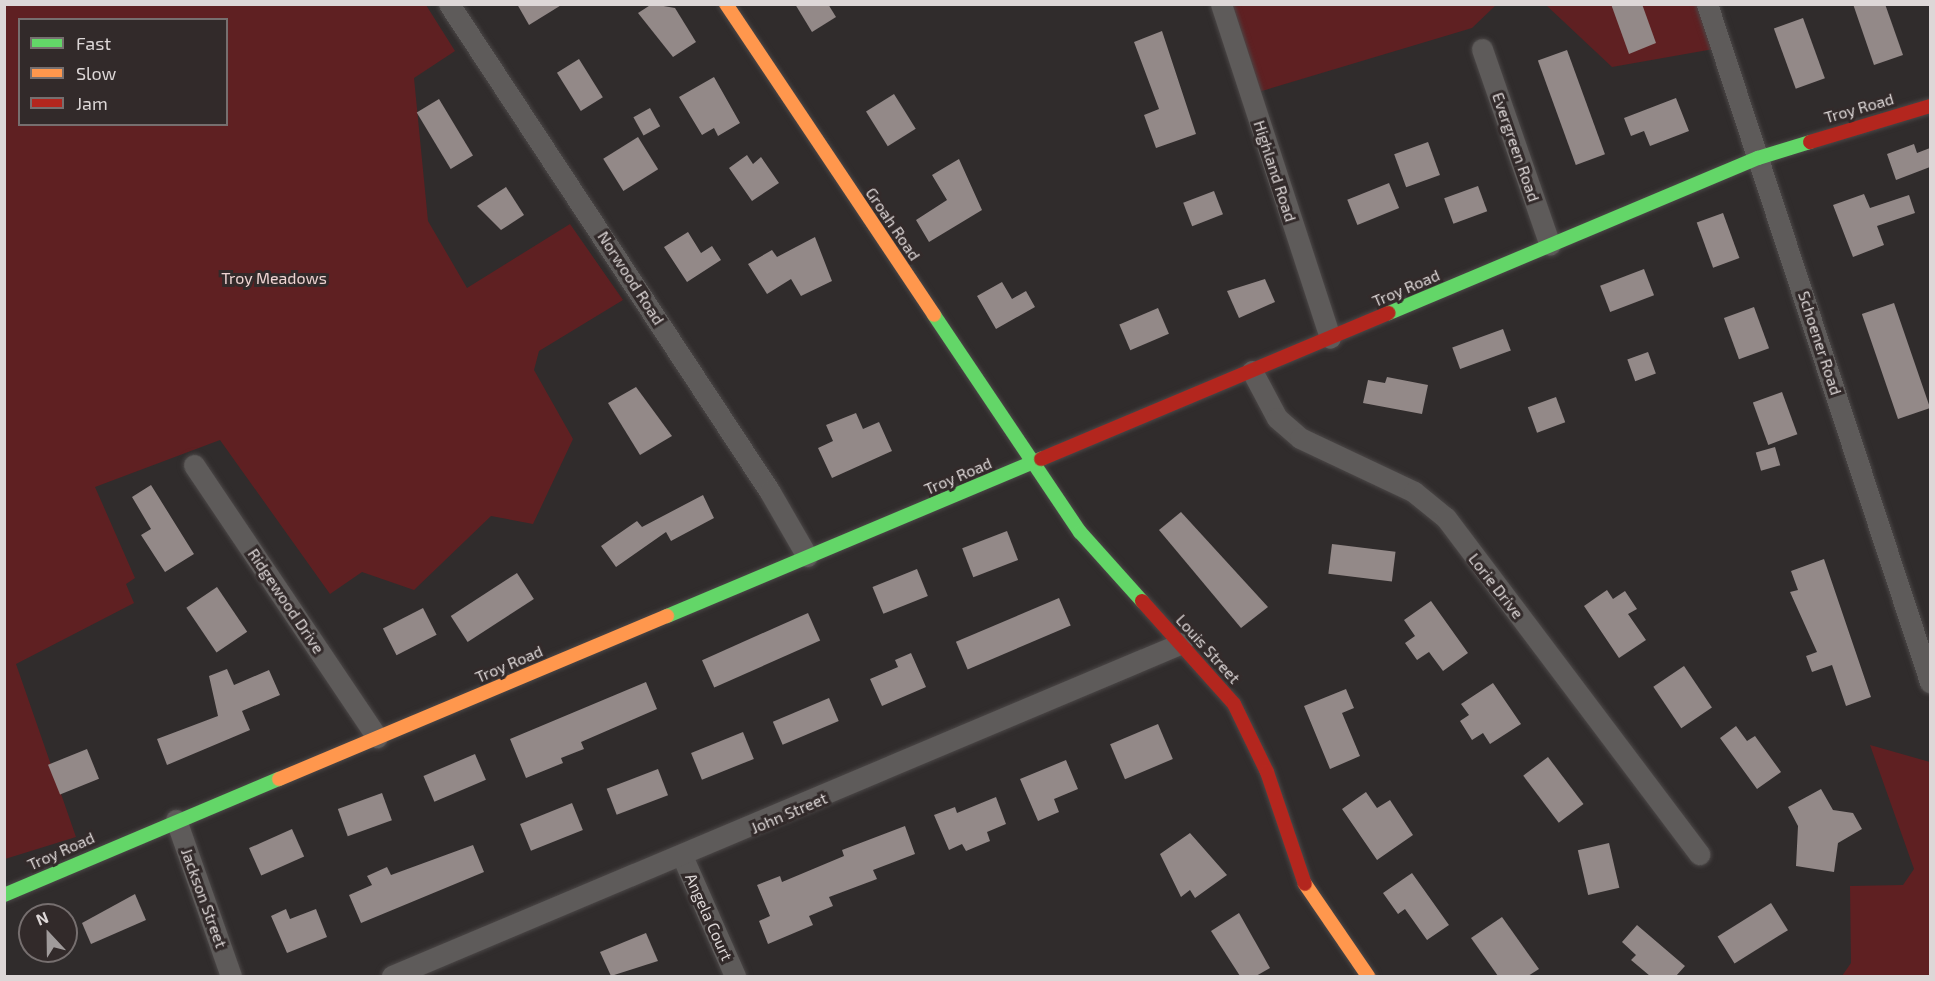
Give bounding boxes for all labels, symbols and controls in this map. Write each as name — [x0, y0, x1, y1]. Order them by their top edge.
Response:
legend — [18, 18, 228, 126]
text: Fast — [76, 32, 111, 54]
text: Slow — [76, 62, 116, 84]
street label: Troy Road — [1822, 89, 1896, 127]
street label: Evergreen Road — [1488, 90, 1544, 204]
text: Jam — [76, 92, 108, 114]
street label: Highland Road — [1250, 118, 1300, 224]
street label: Groah Road — [862, 184, 924, 264]
street label: Norwood Road — [594, 228, 668, 328]
street label: Troy Road — [1369, 265, 1443, 311]
park label: Troy Meadows — [221, 268, 327, 288]
street label: Schoener Road — [1794, 288, 1846, 398]
street label: Troy Road — [921, 453, 995, 499]
street label: Ridgewood Drive — [244, 545, 328, 657]
street label: Lorie Drive — [1464, 549, 1528, 623]
street label: Louis Street — [1172, 610, 1244, 688]
street label: Troy Road — [472, 641, 546, 687]
street label: John Street — [748, 788, 830, 838]
street label: Troy Road — [24, 828, 98, 874]
street label: Jackson Street — [177, 846, 231, 950]
street label: Angela Court — [681, 870, 737, 964]
north arrow — [18, 903, 78, 963]
text: N — [33, 907, 51, 929]

